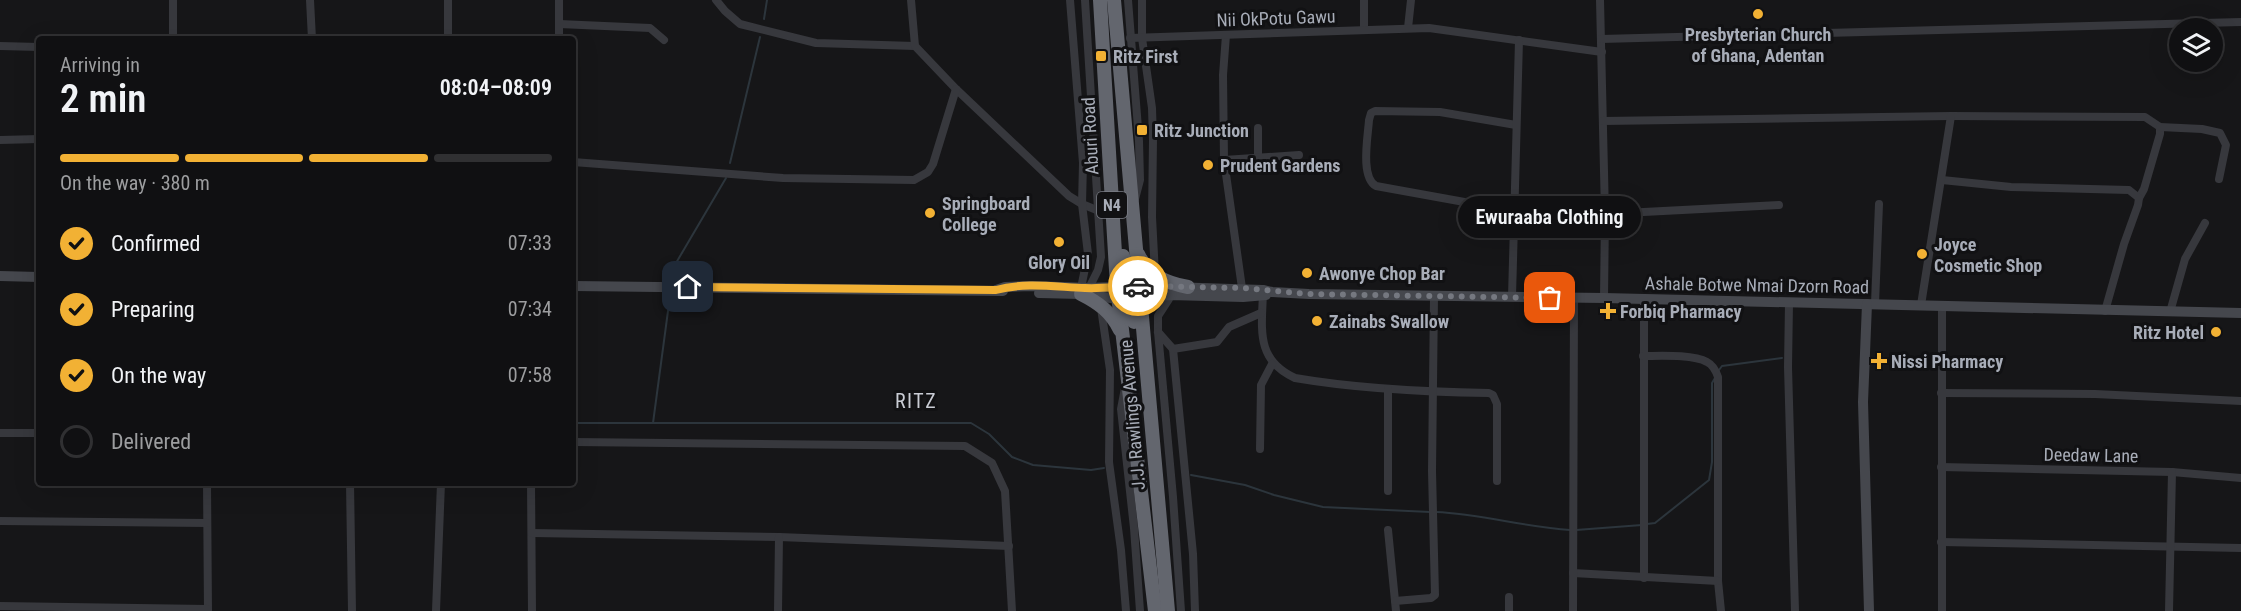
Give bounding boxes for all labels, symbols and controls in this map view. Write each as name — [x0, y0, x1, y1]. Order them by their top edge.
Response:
street label: Nii OkPotu Gawu — [1216, 5, 1336, 31]
marker: Presbyterian Church of Ghana, Adentan — [1751, 7, 1765, 21]
map controls — [2169, 18, 2223, 72]
button: layers — [2169, 18, 2223, 72]
place label: Presbyterian Church of Ghana, Adentan — [1685, 24, 1831, 66]
place label: Ritz First — [1113, 46, 1179, 67]
marker: Ritz First — [1094, 49, 1108, 63]
text: Arriving in — [60, 53, 140, 77]
text: 08:04–08:09 — [440, 75, 552, 100]
text: 2 min — [60, 76, 146, 122]
street label: Aburi Road — [1077, 97, 1103, 175]
place label: Ritz Junction — [1154, 120, 1249, 141]
marker: Ritz Junction — [1135, 123, 1149, 137]
place label: Prudent Gardens — [1220, 155, 1340, 176]
marker: Prudent Gardens — [1201, 158, 1215, 172]
text: On the way · 380 m — [60, 171, 210, 195]
road number: N4 — [1097, 192, 1127, 218]
place label: Springboard College — [942, 193, 1030, 235]
callout: Ewuraaba Clothing — [1458, 196, 1642, 238]
text: Ewuraaba Clothing — [1475, 205, 1624, 229]
marker: Springboard College — [923, 206, 937, 220]
icon: check — [60, 227, 93, 260]
text: Confirmed — [111, 231, 200, 256]
text: 07:33 — [508, 231, 552, 255]
place label: Joyce Cosmetic Shop — [1934, 234, 2042, 276]
marker: Glory Oil — [1052, 235, 1066, 249]
marker: Joyce Cosmetic Shop — [1915, 247, 1929, 261]
place label: Glory Oil — [1028, 252, 1090, 273]
courier — [1108, 256, 1168, 316]
pin — [662, 261, 713, 312]
place label: Awonye Chop Bar — [1319, 263, 1445, 284]
marker: Awonye Chop Bar — [1300, 266, 1314, 280]
icon: home — [671, 270, 704, 303]
icon: car — [1122, 270, 1155, 303]
pin — [1524, 272, 1575, 323]
street label: Ashale Botwe Nmai Dzorn Road — [1645, 273, 1869, 297]
icon: bag — [1533, 281, 1566, 314]
icon: check — [60, 293, 93, 326]
text: Preparing — [111, 297, 195, 322]
text: 07:34 — [508, 297, 552, 321]
place label: Forbiq Pharmacy — [1620, 301, 1742, 322]
marker: Forbiq Pharmacy — [1601, 304, 1615, 318]
place label: Zainabs Swallow — [1329, 311, 1450, 332]
marker: Zainabs Swallow — [1310, 314, 1324, 328]
place label: Ritz Hotel — [2133, 322, 2204, 343]
marker: Ritz Hotel — [2209, 325, 2223, 339]
street label: J.J. Rawlings Avenue — [1115, 339, 1149, 491]
place label: Nissi Pharmacy — [1891, 351, 2003, 372]
marker: Nissi Pharmacy — [1872, 354, 1886, 368]
icon: check — [60, 359, 93, 392]
text: On the way — [111, 363, 206, 388]
text: 07:58 — [508, 363, 552, 387]
district label: RITZ — [895, 389, 937, 413]
text: Delivered — [111, 429, 191, 454]
street label: Deedaw Lane — [2043, 444, 2139, 466]

